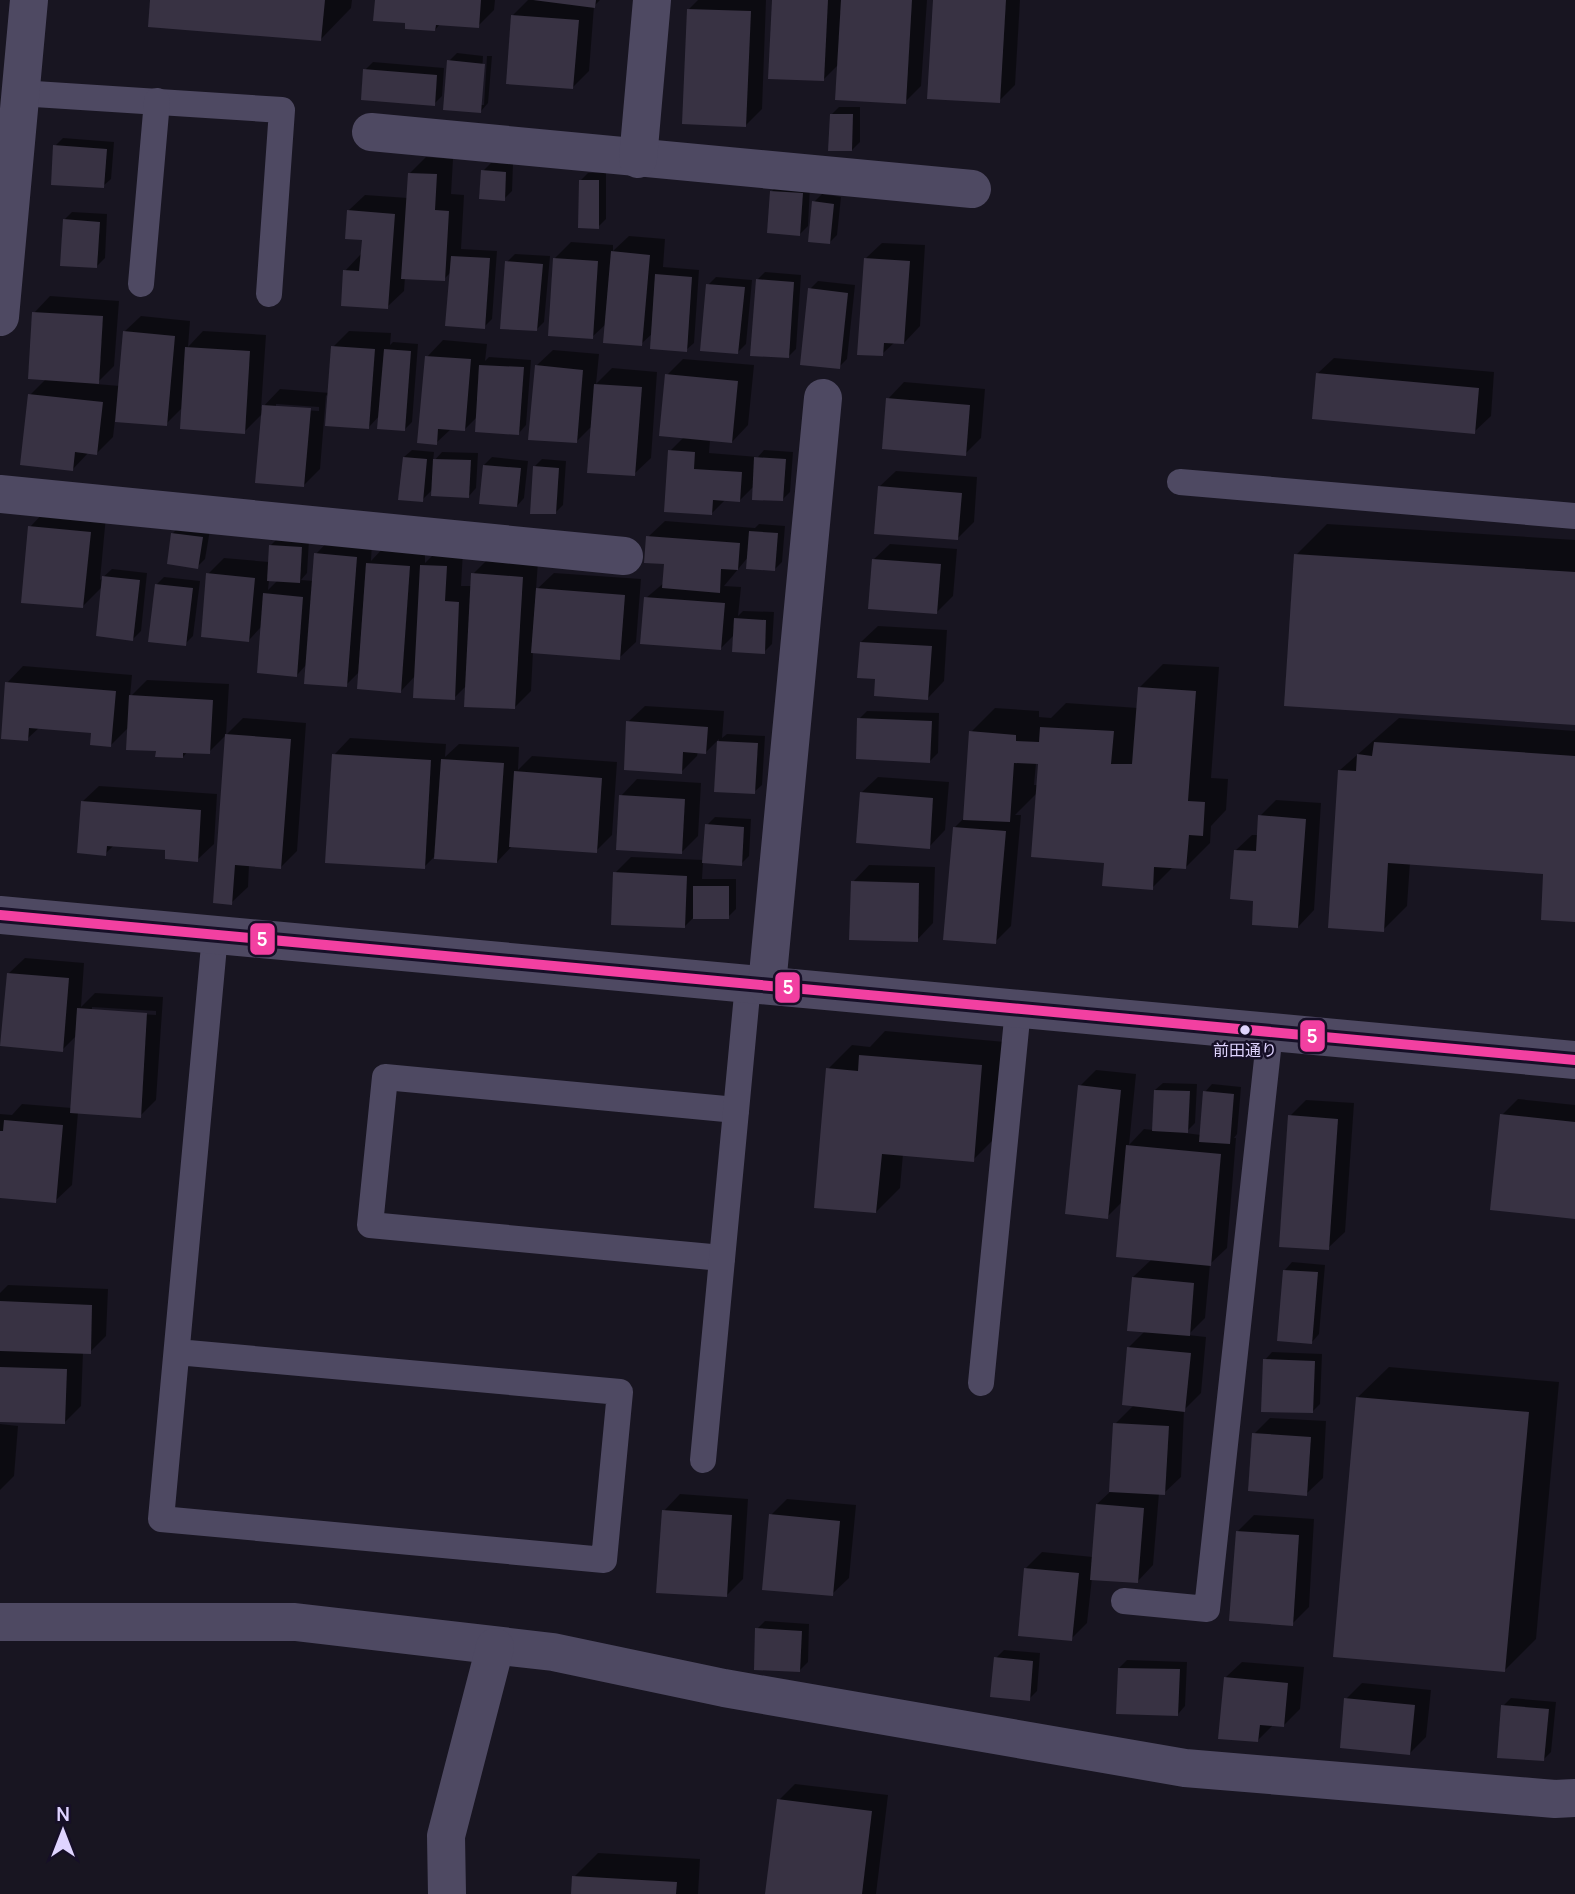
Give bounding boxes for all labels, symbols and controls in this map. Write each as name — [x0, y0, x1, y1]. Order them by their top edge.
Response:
line badge: 5 — [249, 922, 276, 956]
text: 5 — [256, 926, 268, 952]
line badge: 5 — [774, 971, 801, 1004]
text: 5 — [782, 974, 794, 1000]
line badge: 5 — [1299, 1019, 1326, 1053]
marker: 前田通り — [1238, 1023, 1252, 1037]
text: 5 — [1306, 1023, 1318, 1049]
place label: 前田通り — [1213, 1039, 1277, 1061]
north arrow — [28, 1796, 98, 1866]
text: N — [56, 1801, 70, 1827]

